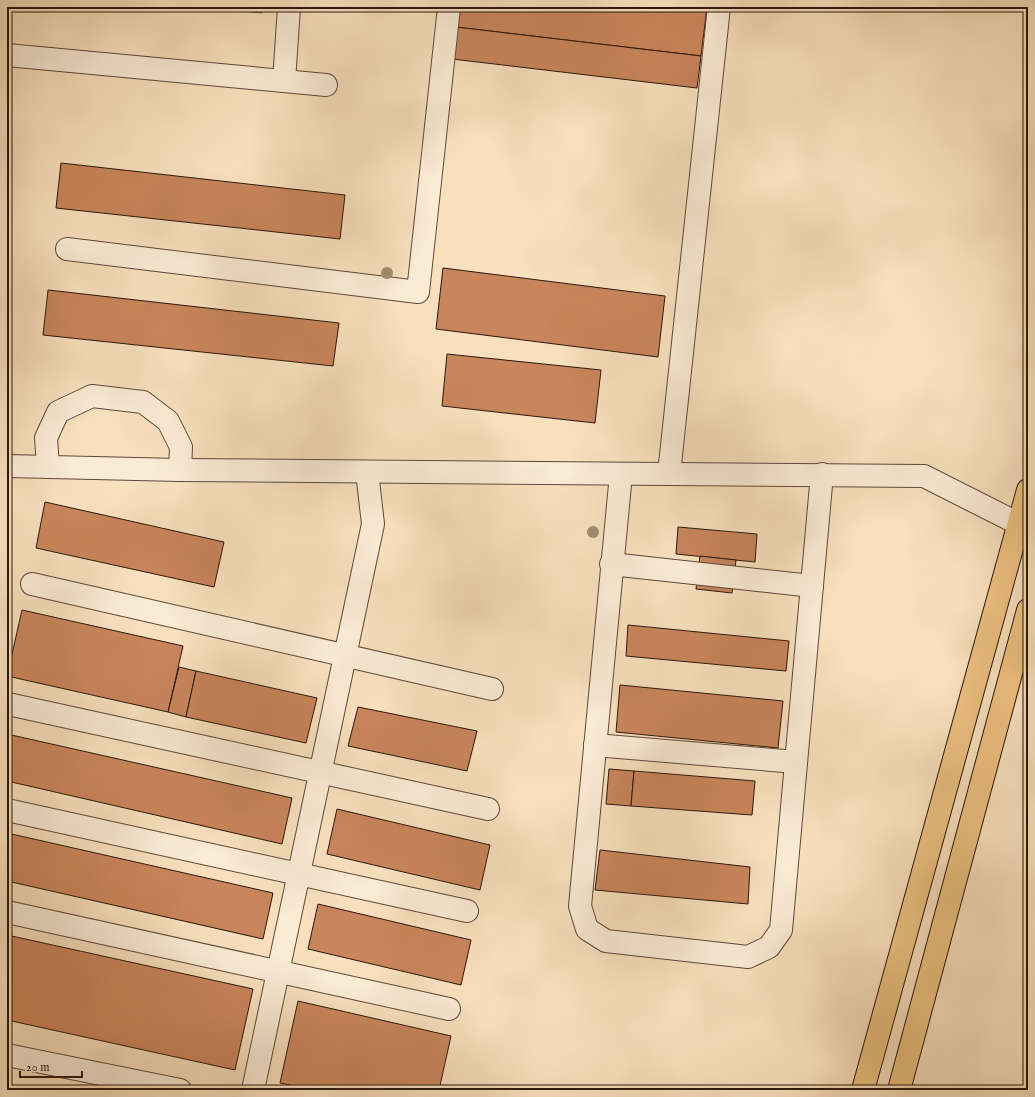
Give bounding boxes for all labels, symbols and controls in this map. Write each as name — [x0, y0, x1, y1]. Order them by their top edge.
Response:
scale bar — [20, 1053, 82, 1079]
text: 20 m — [26, 1060, 49, 1075]

